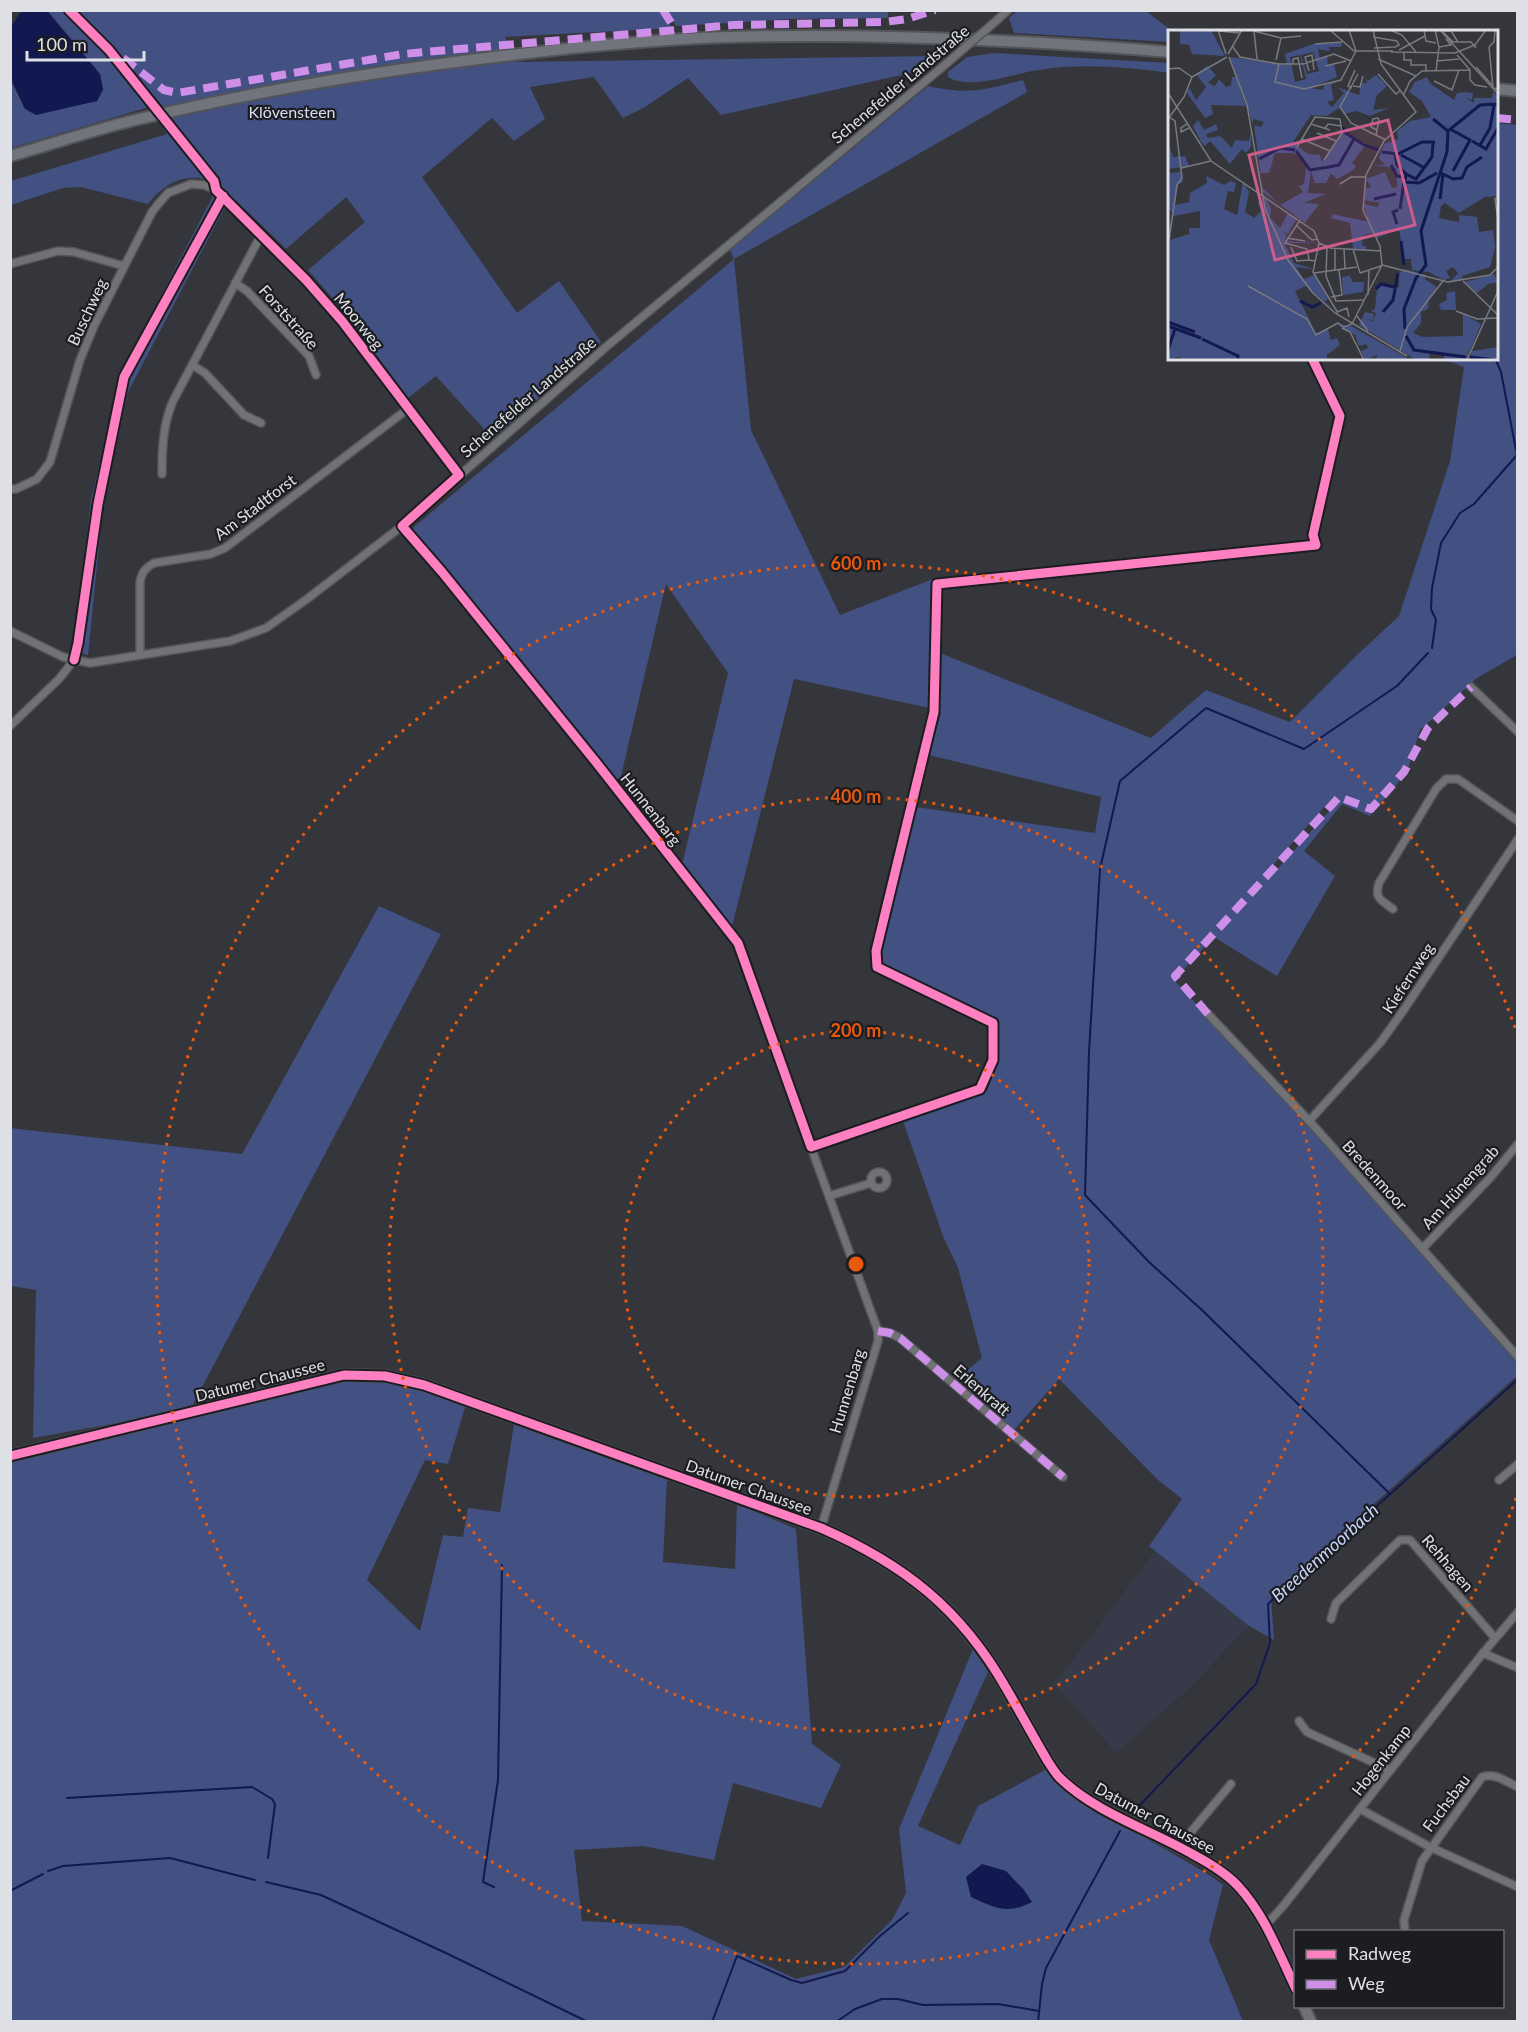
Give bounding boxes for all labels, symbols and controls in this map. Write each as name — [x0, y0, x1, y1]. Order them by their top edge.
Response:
street label: Schenefelder Landstraße — [827, 21, 972, 147]
scale bar — [27, 24, 144, 62]
inset map — [1168, 30, 1498, 360]
text: 100 m — [36, 33, 87, 55]
park label: Klövensteen — [248, 102, 336, 121]
street label: Buschweg — [63, 275, 110, 348]
street label: Forststraße — [256, 281, 323, 353]
street label: Moorweg — [331, 288, 388, 353]
street label: Schenefelder Landstraße — [456, 333, 599, 461]
street label: Am Stadtforst — [210, 470, 299, 543]
text: 600 m — [831, 552, 881, 574]
street label: Hunnenbarg — [617, 769, 686, 849]
text: 400 m — [831, 785, 881, 807]
street label: Kiefernweg — [1378, 939, 1437, 1017]
text: 200 m — [831, 1019, 881, 1041]
street label: Bredenmoor — [1339, 1136, 1412, 1214]
street label: Am Hünengrab — [1417, 1141, 1502, 1233]
centre of rings — [846, 1254, 866, 1274]
street label: Hunnenbarg — [825, 1346, 868, 1435]
street label: Datumer Chaussee — [193, 1354, 327, 1405]
street label: Erlenkratt — [950, 1360, 1014, 1419]
street label: Datumer Chaussee — [683, 1455, 815, 1518]
water label: Breedenmoorbach — [1266, 1498, 1383, 1606]
street label: Rehhagen — [1418, 1530, 1478, 1595]
street label: Hogenkamp — [1347, 1720, 1414, 1799]
street label: Fuchsbau — [1418, 1770, 1473, 1835]
street label: Datumer Chaussee — [1092, 1778, 1218, 1857]
legend — [1294, 1930, 1504, 2008]
text: Radweg — [1348, 1942, 1411, 1964]
text: Weg — [1348, 1972, 1385, 1994]

